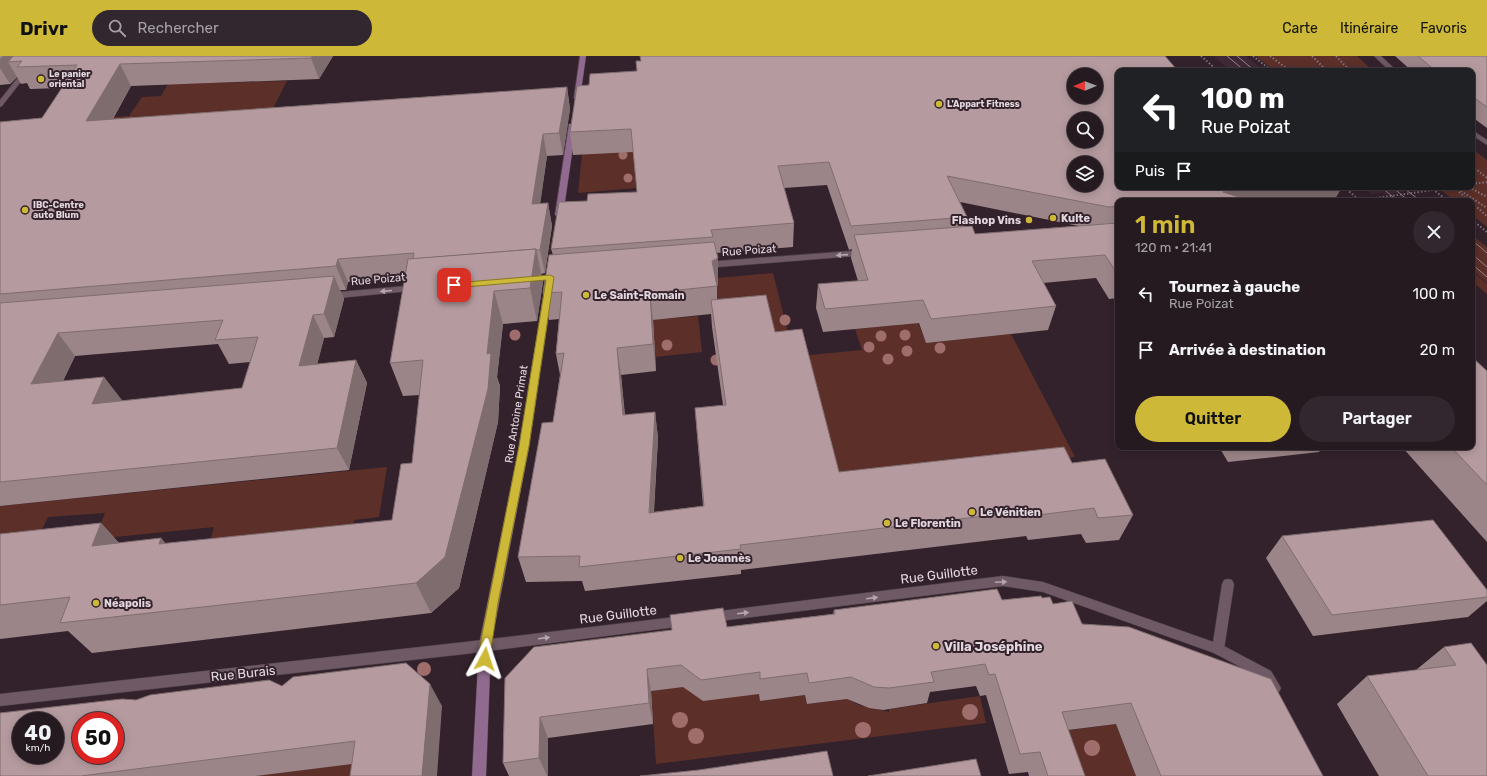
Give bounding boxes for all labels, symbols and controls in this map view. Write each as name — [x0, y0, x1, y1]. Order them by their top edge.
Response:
search box — [92, 10, 372, 46]
text: Drivr — [20, 17, 68, 40]
icon: search — [106, 17, 128, 39]
text: Rechercher — [138, 19, 219, 37]
text: Carte — [1282, 20, 1318, 37]
text: Itinéraire — [1340, 20, 1398, 37]
text: Favoris — [1420, 20, 1467, 37]
north arrow — [1067, 68, 1103, 104]
map controls — [1067, 68, 1103, 192]
place label: Le panier oriental — [49, 69, 90, 89]
marker: Le panier oriental — [36, 74, 46, 84]
text: 100 m — [1201, 82, 1285, 115]
icon: left — [1135, 84, 1187, 136]
marker: L'Appart Fitness — [934, 99, 944, 109]
place label: L'Appart Fitness — [947, 99, 1020, 109]
button: search — [1067, 112, 1103, 148]
text: Rue Poizat — [1201, 116, 1290, 138]
button: layers — [1067, 156, 1103, 192]
icon: arrive — [1173, 160, 1195, 182]
text: Puis — [1135, 162, 1165, 180]
place label: IBC-Centre auto Blum — [33, 200, 84, 220]
marker: IBC-Centre auto Blum — [20, 205, 30, 215]
text: 1 min — [1135, 211, 1195, 239]
button: close — [1413, 211, 1455, 253]
place label: Kulte — [1061, 212, 1090, 225]
marker: Kulte — [1048, 213, 1058, 223]
place label: Flashop Vins — [952, 214, 1021, 227]
marker: Flashop Vins — [1024, 215, 1034, 225]
text: 120 m · 21:41 — [1135, 240, 1212, 255]
street label: Rue Poizat — [721, 242, 777, 259]
one-way arrow — [836, 251, 848, 258]
pin — [437, 268, 471, 302]
street label: Rue Poizat — [350, 271, 406, 288]
icon: arrive — [443, 274, 465, 296]
text: Tournez à gauche — [1169, 278, 1300, 296]
icon: left — [1135, 283, 1157, 305]
text: 100 m — [1413, 285, 1455, 303]
one-way arrow — [380, 287, 392, 294]
place label: Le Saint-Romain — [594, 289, 685, 302]
marker: Le Saint-Romain — [581, 290, 591, 300]
text: Rue Poizat — [1169, 296, 1234, 311]
icon: arrive — [1135, 339, 1157, 361]
text: Arrivée à destination — [1169, 341, 1326, 359]
text: 20 m — [1420, 341, 1455, 359]
street label: Rue Antoine Primat — [502, 363, 531, 464]
button: Quitter — [1135, 396, 1291, 442]
button: Partager — [1299, 396, 1455, 442]
place label: Le Vénitien — [980, 506, 1041, 519]
marker: Le Vénitien — [967, 507, 977, 517]
place label: Le Florentin — [895, 517, 961, 530]
marker: Le Florentin — [882, 518, 892, 528]
place label: Le Joannès — [688, 552, 751, 565]
marker: Le Joannès — [675, 553, 685, 563]
street label: Rue Guillotte — [900, 562, 979, 587]
one-way arrow — [995, 579, 1007, 586]
one-way arrow — [866, 594, 878, 601]
place label: Néapolis — [104, 597, 151, 610]
marker: Néapolis — [91, 598, 101, 608]
street label: Rue Guillotte — [579, 602, 658, 627]
one-way arrow — [737, 610, 749, 617]
one-way arrow — [538, 635, 550, 641]
position arrow — [464, 638, 506, 680]
place label: Villa Joséphine — [944, 639, 1043, 654]
marker: Villa Joséphine — [931, 641, 941, 651]
street label: Rue Burais — [210, 663, 277, 684]
speed limit sign: 50 — [72, 712, 124, 764]
text: 40 — [24, 721, 52, 745]
text: km/h — [26, 742, 50, 754]

